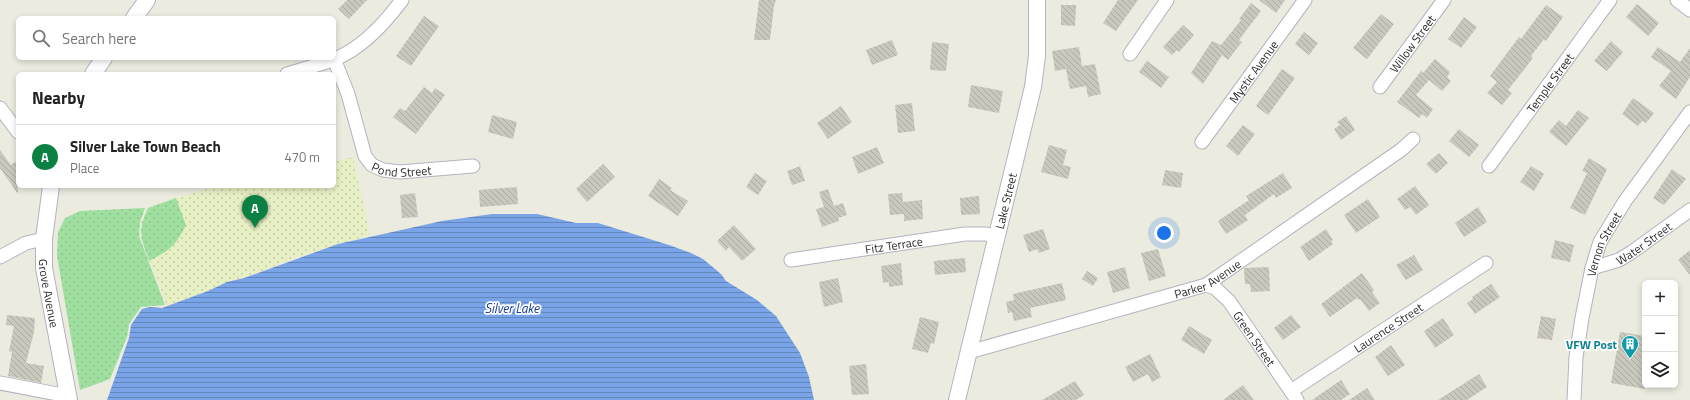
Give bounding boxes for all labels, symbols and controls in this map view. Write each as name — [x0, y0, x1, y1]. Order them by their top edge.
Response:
street label: Willow Street — [1384, 10, 1440, 76]
search box — [16, 16, 336, 60]
icon: search — [30, 27, 52, 49]
text: Search here — [62, 27, 136, 50]
street label: Mystic Avenue — [1224, 36, 1282, 107]
street label: Temple Street — [1521, 48, 1578, 117]
text: Nearby — [32, 85, 85, 111]
text: Silver Lake Town Beach — [70, 135, 221, 158]
text: A — [41, 147, 49, 167]
text: 470 m — [284, 147, 320, 167]
street label: Pond Street — [369, 157, 433, 181]
text: Place — [70, 158, 99, 178]
street label: Lake Street — [989, 170, 1022, 231]
pin: A — [242, 195, 268, 228]
street label: Vernon Street — [1581, 207, 1626, 278]
street label: Water Street — [1612, 216, 1676, 269]
your location — [1154, 223, 1174, 243]
street label: Fitz Terrace — [864, 231, 924, 258]
street label: Parker Avenue — [1172, 254, 1245, 303]
street label: Grove Avenue — [34, 259, 65, 329]
map controls — [1642, 280, 1678, 388]
button: + — [1642, 280, 1678, 316]
street label: Laurence Street — [1350, 297, 1427, 357]
water label: Silver Lake — [485, 298, 540, 318]
street label: Green Street — [1229, 307, 1281, 371]
button: − — [1642, 316, 1678, 352]
building icon: VFW Post — [1620, 334, 1640, 359]
place label: VFW Post — [1566, 335, 1618, 354]
button: layers — [1642, 352, 1678, 388]

